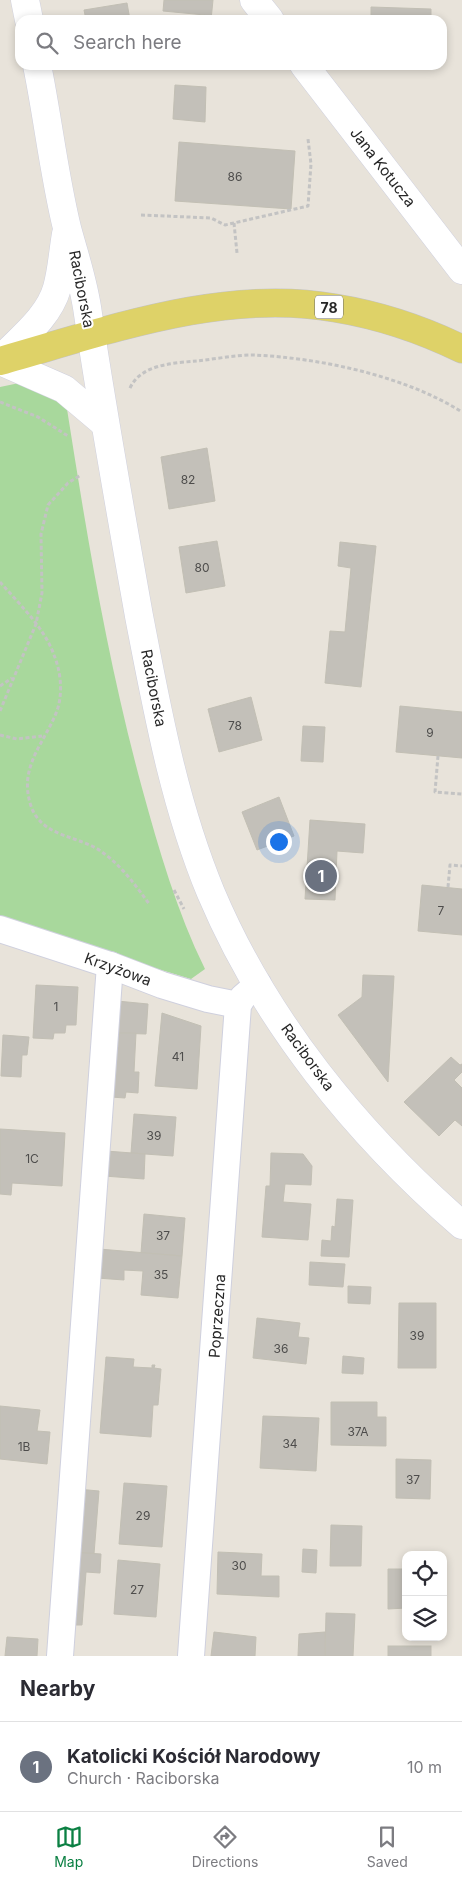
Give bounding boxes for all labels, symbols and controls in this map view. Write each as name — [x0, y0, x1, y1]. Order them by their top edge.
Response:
search box — [15, 15, 447, 70]
icon: search — [33, 29, 61, 57]
text: Search here — [73, 31, 182, 54]
street label: Jana Kotucza — [346, 123, 420, 211]
house number: 86 — [228, 169, 242, 184]
street label: Raciborska — [65, 249, 99, 329]
road number: 78 — [315, 296, 343, 318]
house number: 82 — [181, 472, 195, 487]
house number: 80 — [195, 560, 210, 575]
street label: Raciborska — [137, 648, 171, 728]
house number: 78 — [228, 718, 242, 733]
house number: 9 — [426, 725, 434, 740]
your location — [266, 829, 292, 855]
pin: 1 — [305, 857, 337, 895]
house number: 7 — [438, 903, 445, 918]
street label: Krzyżowa — [82, 948, 154, 990]
house number: 1 — [54, 999, 58, 1014]
street label: Raciborska — [277, 1020, 339, 1094]
house number: 41 — [172, 1049, 184, 1064]
house number: 39 — [147, 1128, 161, 1143]
house number: 1C — [25, 1151, 39, 1166]
house number: 37 — [156, 1228, 170, 1243]
house number: 35 — [154, 1267, 168, 1282]
street label: Poprzeczna — [205, 1273, 229, 1359]
house number: 39 — [410, 1328, 424, 1343]
house number: 36 — [274, 1341, 288, 1356]
house number: 37A — [347, 1424, 369, 1439]
house number: 34 — [282, 1436, 298, 1451]
house number: 1B — [18, 1439, 31, 1454]
house number: 37 — [406, 1472, 420, 1487]
house number: 29 — [136, 1508, 150, 1523]
map controls — [402, 1551, 447, 1641]
button: locate — [402, 1551, 447, 1596]
house number: 30 — [232, 1558, 246, 1573]
house number: 27 — [130, 1582, 144, 1597]
button: layers — [402, 1596, 447, 1641]
text: Nearby — [20, 1676, 95, 1701]
text: Katolicki Kościół Narodowy — [67, 1745, 321, 1768]
text: 1 — [33, 1757, 39, 1777]
text: 10 m — [407, 1757, 442, 1777]
text: Church · Raciborska — [67, 1768, 219, 1788]
tab: Map — [54, 1823, 83, 1870]
tab: Directions — [192, 1823, 258, 1870]
tab: Saved — [367, 1823, 408, 1870]

